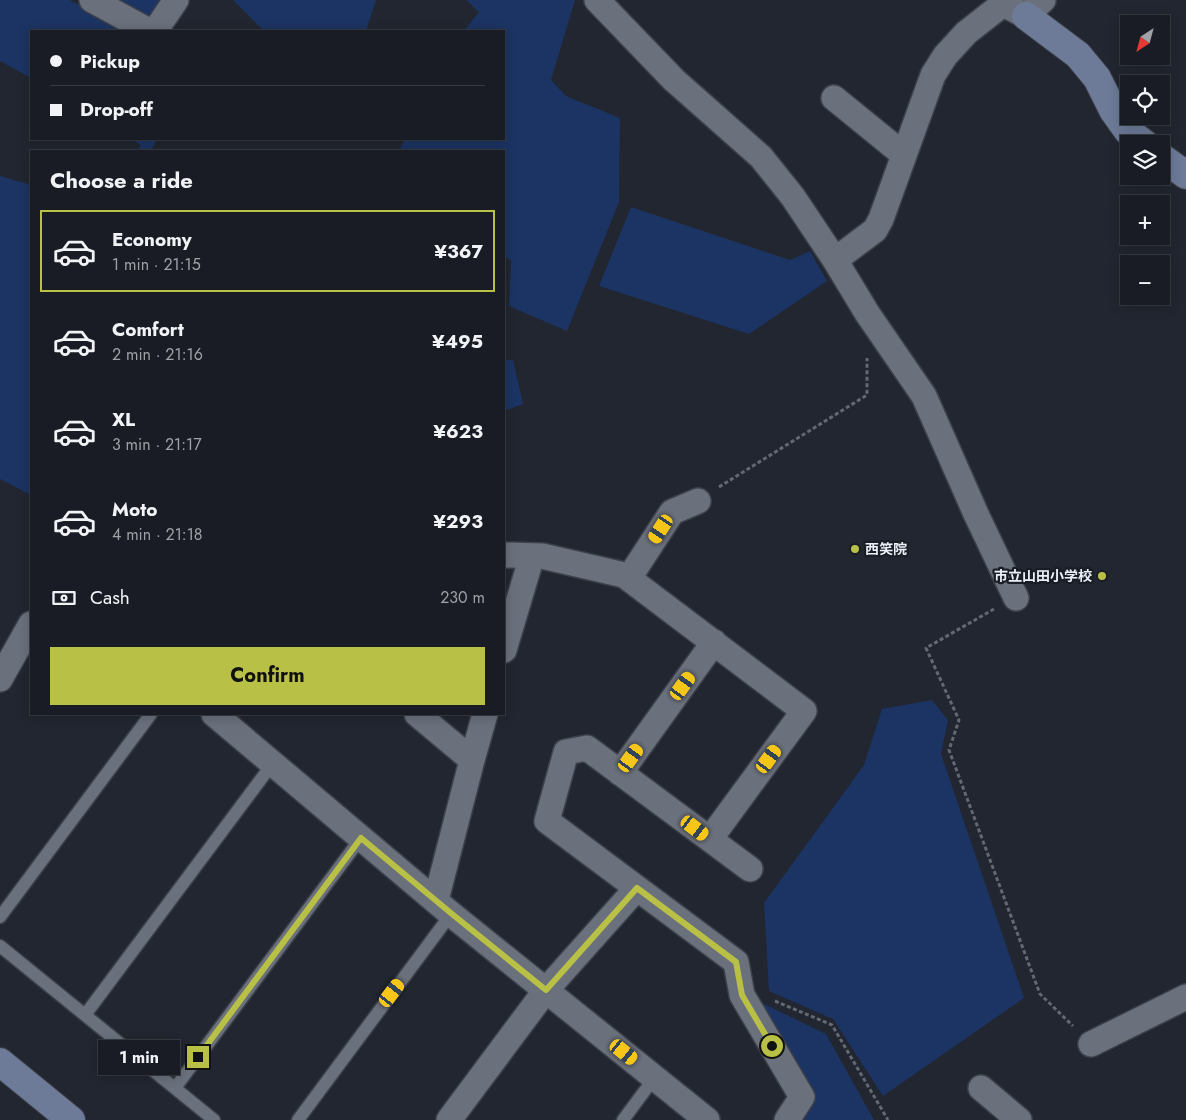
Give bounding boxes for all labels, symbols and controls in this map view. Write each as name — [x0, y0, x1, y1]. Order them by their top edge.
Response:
north arrow — [1120, 15, 1170, 65]
map controls — [1120, 15, 1170, 305]
text: Pickup — [80, 48, 140, 75]
button: locate — [1120, 75, 1170, 125]
text: Drop-off — [80, 96, 153, 123]
button: layers — [1120, 135, 1170, 185]
text: Choose a ride — [50, 164, 193, 196]
button: + — [1120, 195, 1170, 245]
text: Economy — [112, 226, 192, 253]
icon: car — [52, 229, 97, 274]
text: ¥367 — [434, 238, 483, 265]
text: 1 min · 21:15 — [112, 253, 201, 276]
button: − — [1120, 255, 1170, 305]
text: Comfort — [112, 316, 184, 343]
icon: car — [52, 319, 97, 364]
text: ¥495 — [432, 328, 483, 355]
text: 2 min · 21:16 — [112, 343, 203, 366]
text: XL — [112, 406, 135, 433]
icon: car — [52, 409, 97, 454]
text: ¥623 — [433, 418, 483, 445]
text: 3 min · 21:17 — [112, 433, 202, 456]
text: Moto — [112, 496, 157, 523]
icon: car — [52, 499, 97, 544]
text: ¥293 — [433, 508, 483, 535]
car — [646, 512, 675, 546]
text: 4 min · 21:18 — [112, 523, 203, 546]
place label: 西笑院 — [865, 539, 907, 559]
marker: 西笑院 — [849, 543, 861, 555]
place label: 市立山田小学校 — [994, 566, 1092, 586]
marker: 市立山田小学校 — [1096, 570, 1108, 582]
icon: cash — [50, 584, 78, 612]
text: Cash — [90, 584, 130, 611]
text: 230 m — [440, 586, 485, 609]
button: Confirm — [50, 647, 485, 705]
car — [668, 669, 697, 703]
car — [616, 741, 645, 775]
car — [754, 742, 783, 776]
car — [678, 813, 711, 843]
car — [376, 977, 407, 1009]
route start — [761, 1035, 783, 1057]
car — [607, 1037, 640, 1067]
callout: 1 min — [98, 1040, 180, 1074]
text: 1 min — [119, 1046, 159, 1069]
route end — [187, 1046, 209, 1068]

